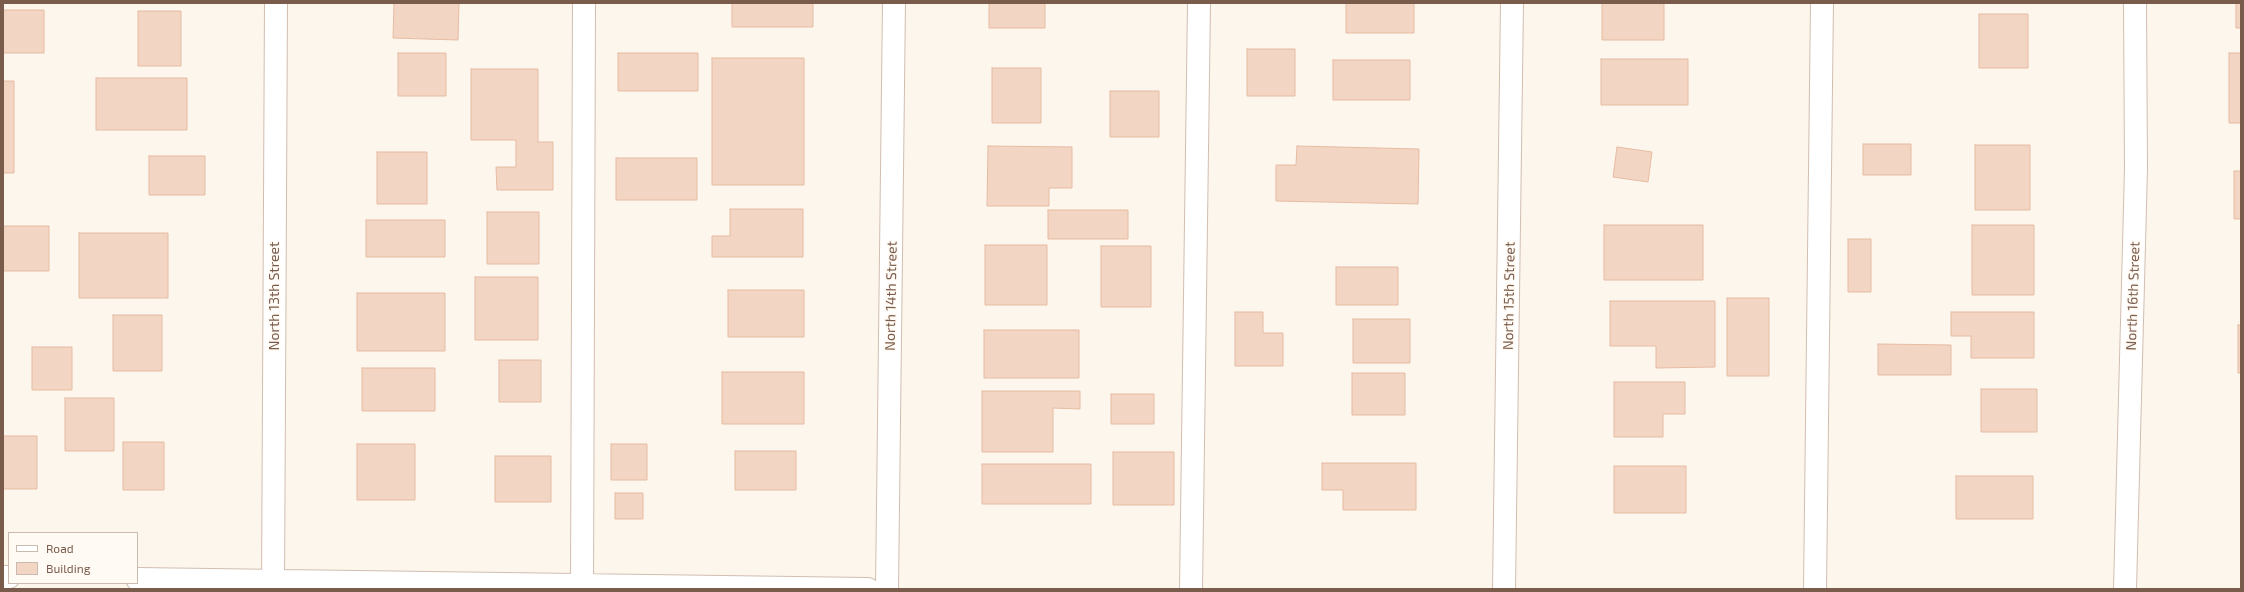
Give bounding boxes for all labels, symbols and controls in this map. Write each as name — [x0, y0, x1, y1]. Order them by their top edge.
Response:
street label: North 14th Street — [882, 241, 900, 351]
street label: North 16th Street — [2123, 241, 2143, 351]
street label: North 13th Street — [266, 242, 282, 350]
street label: North 15th Street — [1500, 242, 1518, 350]
legend — [8, 532, 138, 584]
text: Road — [46, 541, 74, 555]
text: Building — [46, 561, 90, 575]

